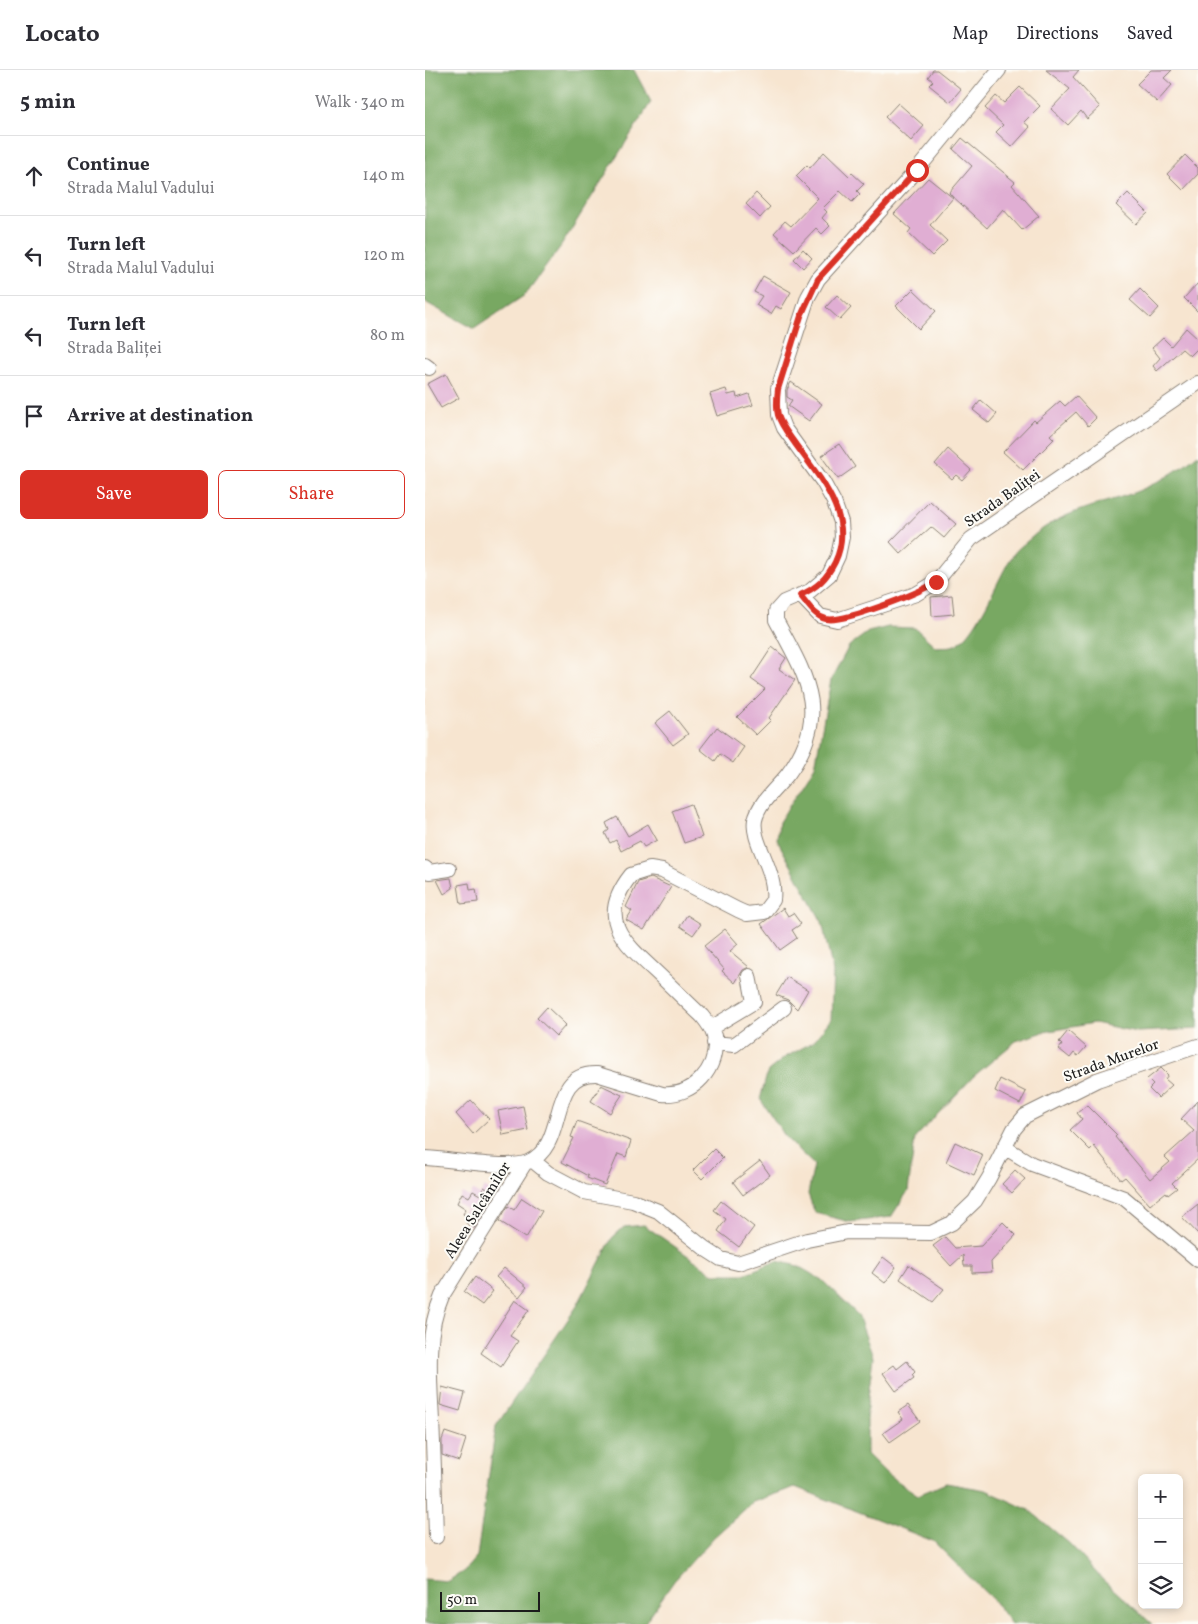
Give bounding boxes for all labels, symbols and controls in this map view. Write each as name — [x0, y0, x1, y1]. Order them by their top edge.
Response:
text: Locato — [25, 18, 100, 52]
text: Map — [952, 22, 988, 47]
text: Directions — [1016, 22, 1099, 47]
text: Saved — [1127, 22, 1173, 47]
text: 5 min — [20, 88, 76, 117]
text: Walk · 340 m — [315, 92, 405, 114]
text: Continue — [67, 152, 150, 178]
route start — [906, 159, 929, 182]
icon: ahead — [20, 162, 48, 190]
text: 140 m — [363, 165, 405, 187]
text: Strada Malul Vadului — [67, 178, 215, 200]
text: Turn left — [67, 232, 146, 258]
icon: left — [20, 242, 48, 270]
text: 120 m — [363, 245, 405, 267]
text: Strada Malul Vadului — [67, 258, 215, 280]
text: Turn left — [67, 312, 146, 338]
icon: left — [20, 322, 48, 350]
text: 80 m — [370, 325, 405, 347]
text: Strada Baliței — [67, 338, 162, 360]
icon: arrive — [20, 402, 48, 430]
text: Arrive at destination — [67, 403, 253, 429]
street label: Strada Baliței — [960, 465, 1045, 533]
button: Save — [20, 470, 208, 519]
button: Share — [218, 470, 405, 519]
route end — [925, 571, 948, 594]
street label: Strada Murelor — [1061, 1034, 1162, 1088]
street label: Aleea Salcâmilor — [440, 1158, 517, 1263]
map controls — [1138, 1474, 1183, 1609]
button: + — [1138, 1474, 1183, 1519]
button: − — [1138, 1519, 1183, 1564]
button: layers — [1138, 1564, 1183, 1609]
scale bar — [440, 1589, 540, 1612]
text: 50 m — [447, 1591, 477, 1610]

